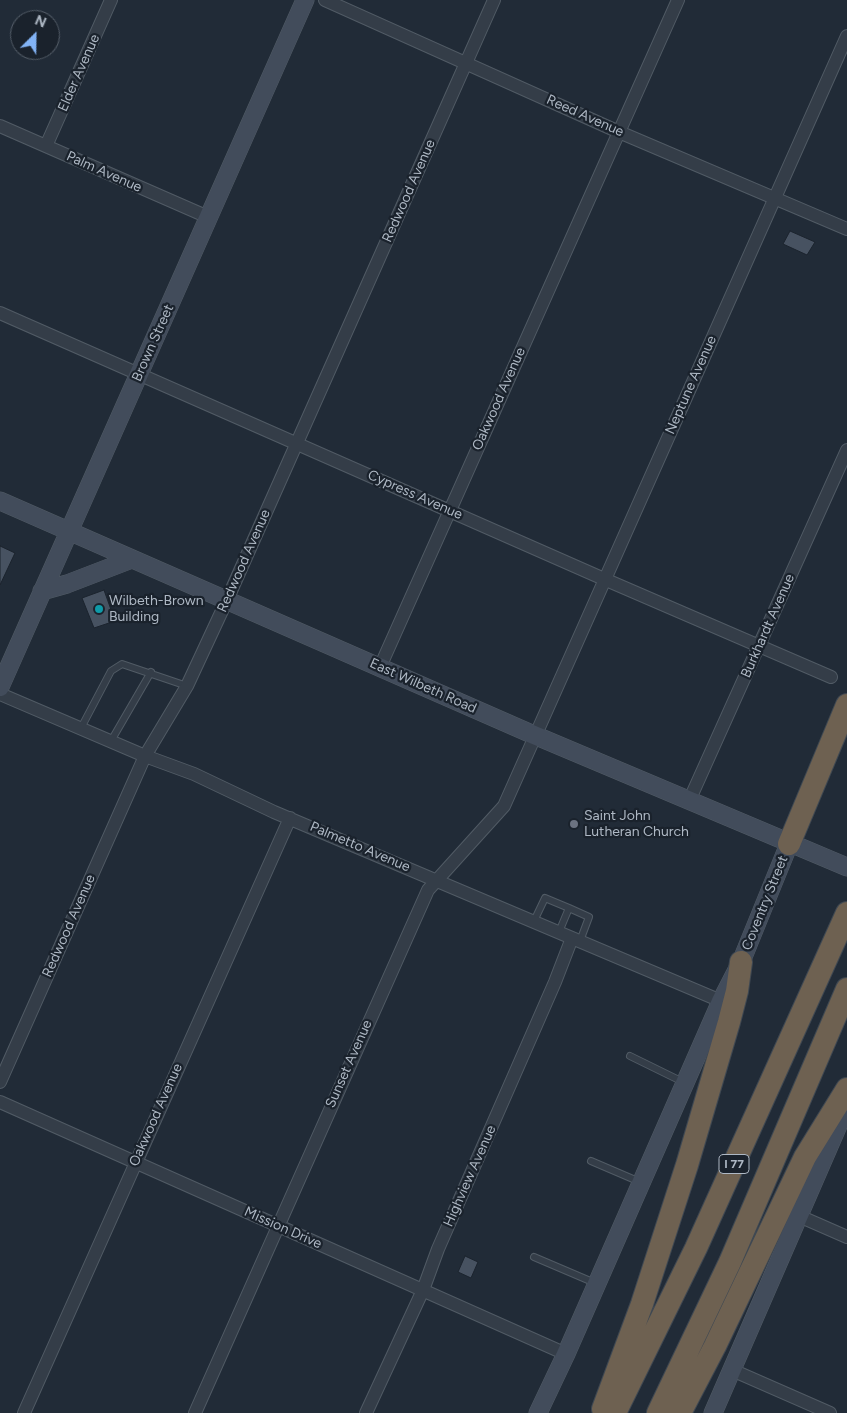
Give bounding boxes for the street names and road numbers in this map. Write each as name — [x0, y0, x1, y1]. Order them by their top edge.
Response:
street label: Elder Avenue — [54, 32, 104, 114]
street label: Reed Avenue — [544, 91, 626, 141]
street label: Redwood Avenue — [379, 137, 439, 245]
street label: Palm Avenue — [64, 148, 144, 196]
street label: Brown Street — [129, 302, 177, 384]
street label: Neptune Avenue — [662, 333, 720, 437]
street label: Oakwood Avenue — [469, 345, 529, 453]
street label: Cypress Avenue — [365, 467, 465, 523]
street label: Redwood Avenue — [214, 507, 274, 615]
street label: Burkhardt Avenue — [738, 571, 798, 681]
street label: East Wilbeth Road — [367, 655, 479, 717]
street label: Palmetto Avenue — [307, 818, 413, 876]
street label: Coventry Street — [738, 853, 792, 953]
street label: Redwood Avenue — [39, 872, 99, 980]
street label: Sunset Avenue — [322, 1017, 376, 1111]
street label: Oakwood Avenue — [126, 1061, 186, 1169]
street label: Highview Avenue — [440, 1123, 500, 1229]
road number: I 77 — [719, 1154, 749, 1174]
street label: Mission Drive — [242, 1203, 324, 1253]

